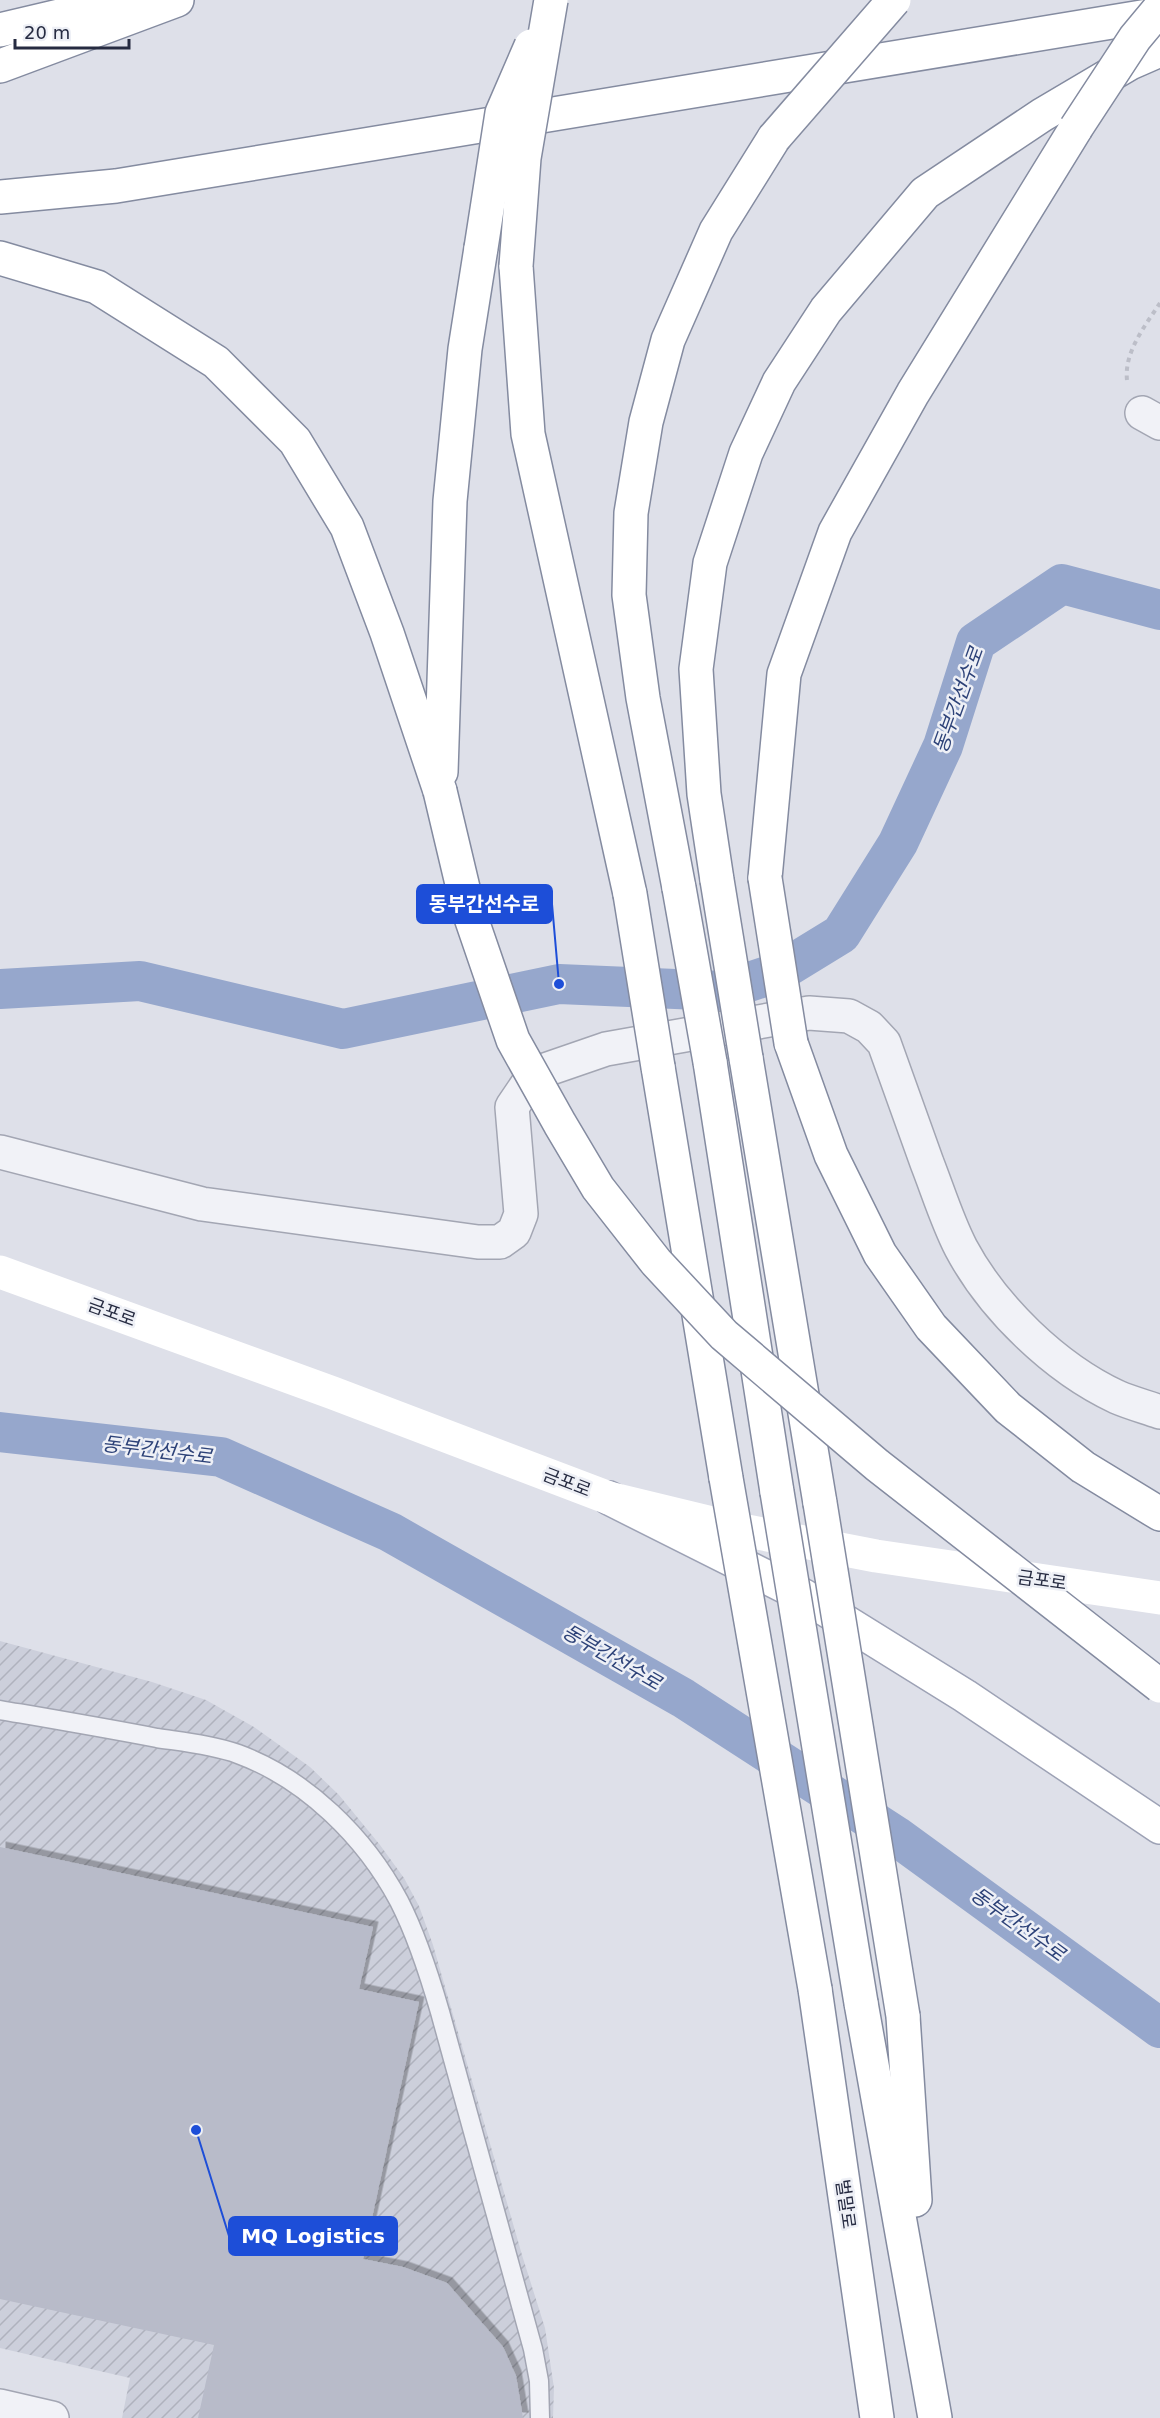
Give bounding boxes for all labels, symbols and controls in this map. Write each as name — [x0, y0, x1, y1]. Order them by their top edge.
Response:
scale bar — [15, 12, 129, 50]
text: 20 m — [24, 22, 70, 43]
water label: 동부간선수로 — [928, 643, 989, 756]
callout: 동부간선수로 — [417, 885, 552, 923]
text: 동부간선수로 — [429, 892, 539, 916]
street label: 금포로 — [85, 1294, 139, 1330]
water label: 동부간선수로 — [101, 1431, 215, 1469]
street label: 금포로 — [540, 1463, 594, 1501]
street label: 금포로 — [1016, 1566, 1068, 1594]
water label: 동부간선수로 — [558, 1619, 667, 1696]
water label: 동부간선수로 — [966, 1882, 1071, 1967]
street label: 벌말로 — [832, 2178, 860, 2230]
callout: MQ Logistics — [229, 2217, 397, 2255]
text: MQ Logistics — [241, 2224, 385, 2248]

